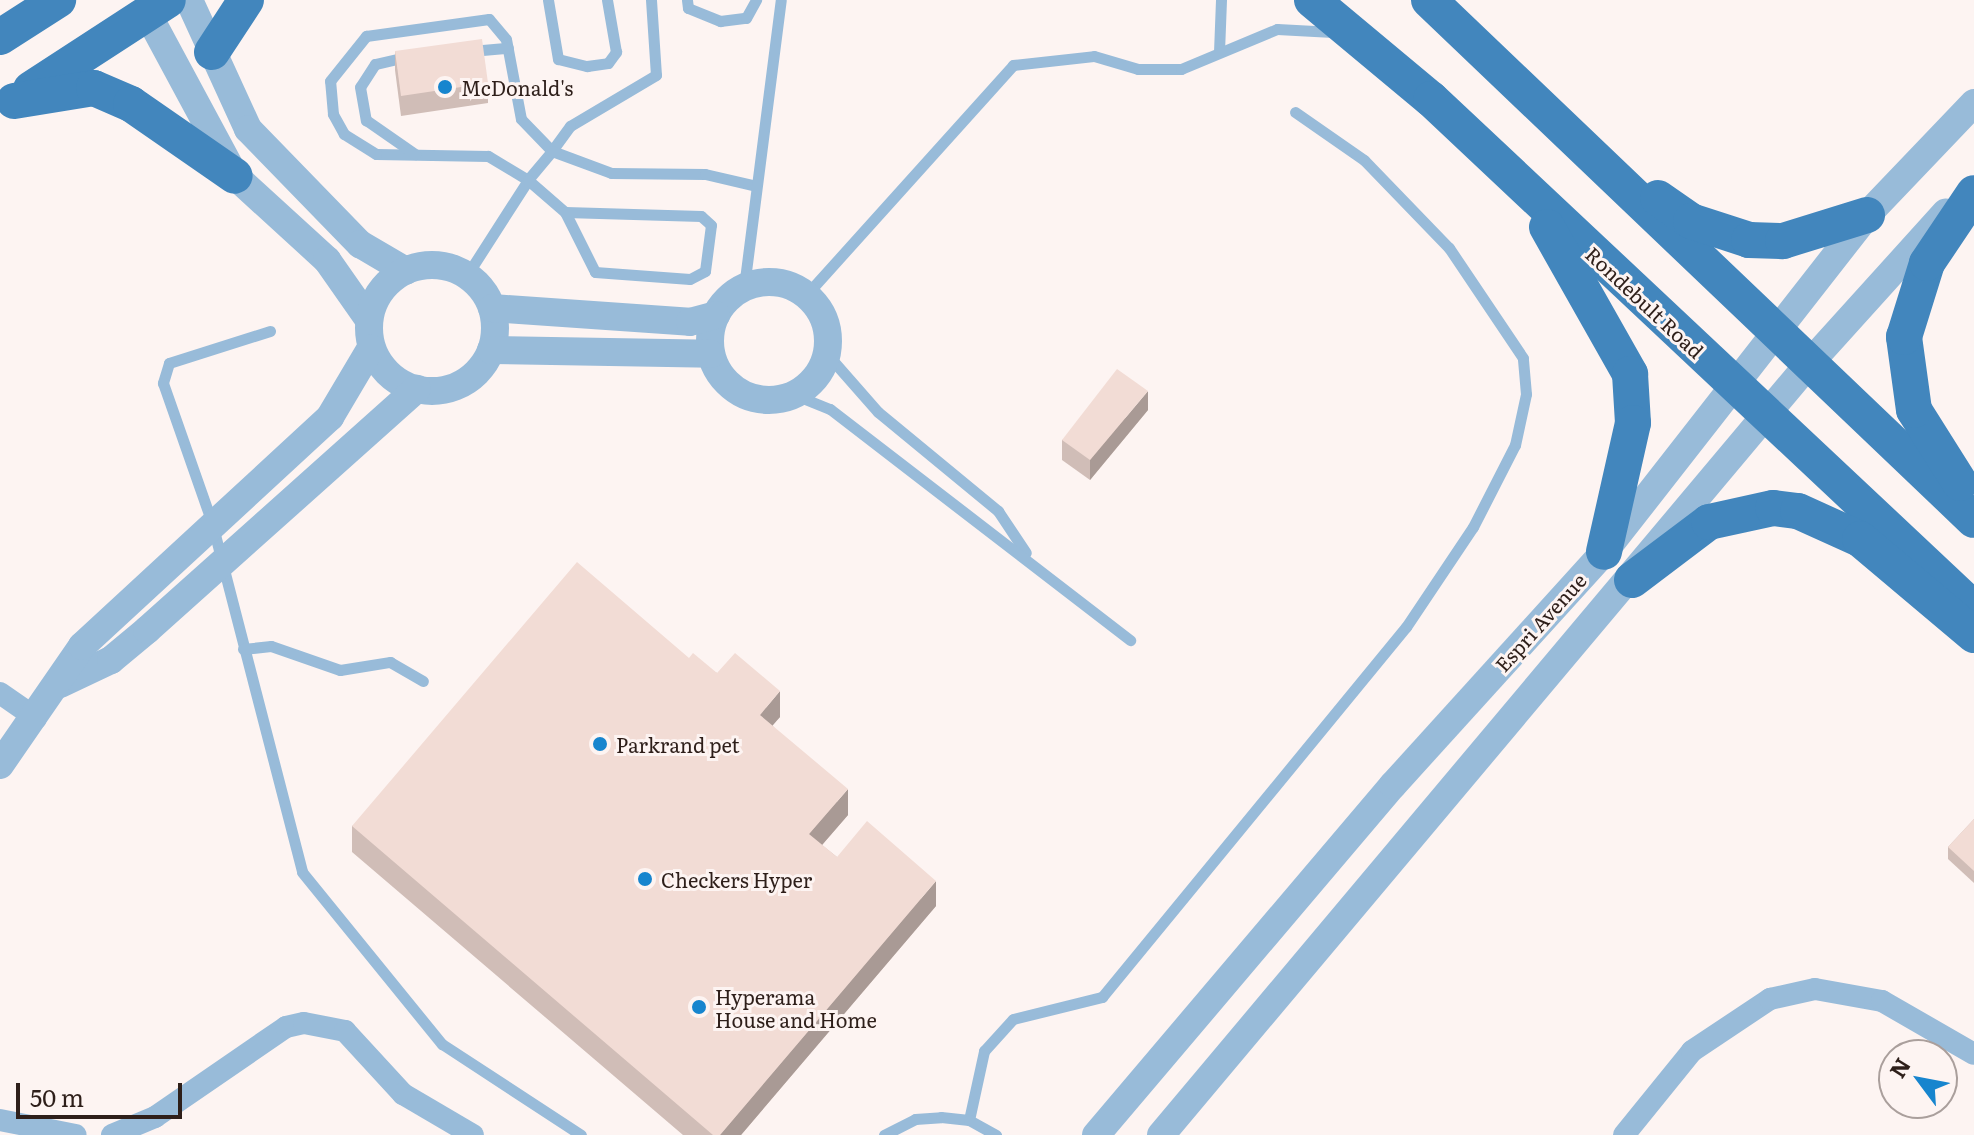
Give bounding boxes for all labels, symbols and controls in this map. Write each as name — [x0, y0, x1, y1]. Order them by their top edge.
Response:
place label: McDonald's — [461, 75, 573, 99]
marker: McDonald's — [436, 78, 454, 96]
street label: Rondebult Road — [1581, 241, 1709, 363]
street label: Espri Avenue — [1490, 568, 1590, 676]
place label: Parkrand pet — [616, 732, 740, 756]
marker: Parkrand pet — [591, 735, 609, 753]
place label: Checkers Hyper — [661, 867, 812, 891]
marker: Checkers Hyper — [636, 870, 654, 888]
place label: Hyperama House and Home — [715, 984, 877, 1031]
marker: Hyperama House and Home — [690, 998, 708, 1016]
north arrow — [1878, 1039, 1958, 1119]
text: N — [1880, 1051, 1918, 1084]
scale bar — [20, 1067, 186, 1117]
text: 50 m — [30, 1079, 84, 1114]

